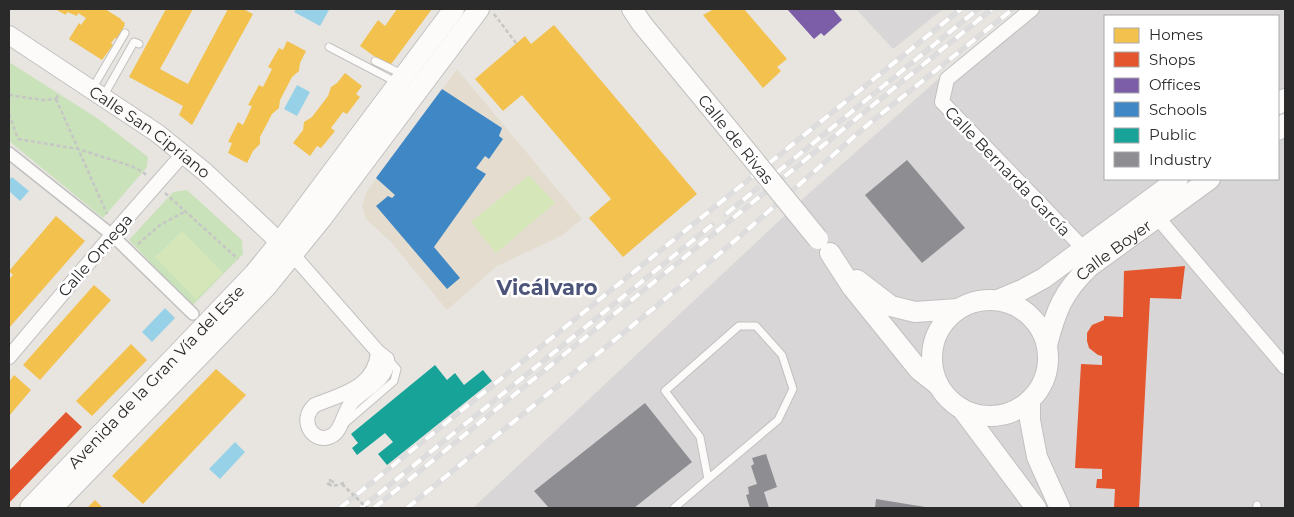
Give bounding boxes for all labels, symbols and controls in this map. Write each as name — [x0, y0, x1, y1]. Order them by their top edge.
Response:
legend — [1104, 15, 1279, 180]
text: Homes — [1149, 25, 1203, 44]
text: Shops — [1149, 50, 1195, 69]
text: Offices — [1149, 75, 1201, 94]
street label: Calle San Cipriano — [86, 82, 214, 182]
street label: Calle de Rivas — [694, 91, 778, 188]
text: Schools — [1149, 100, 1207, 119]
street label: Calle Bernarda García — [941, 103, 1074, 240]
text: Public — [1149, 125, 1197, 144]
text: Industry — [1149, 150, 1212, 169]
street label: Calle Omega — [54, 210, 137, 301]
street label: Calle Boyer — [1072, 216, 1155, 285]
district label: Vicálvaro — [495, 275, 598, 300]
street label: Avenida de la Gran Vía del Este — [64, 281, 248, 472]

